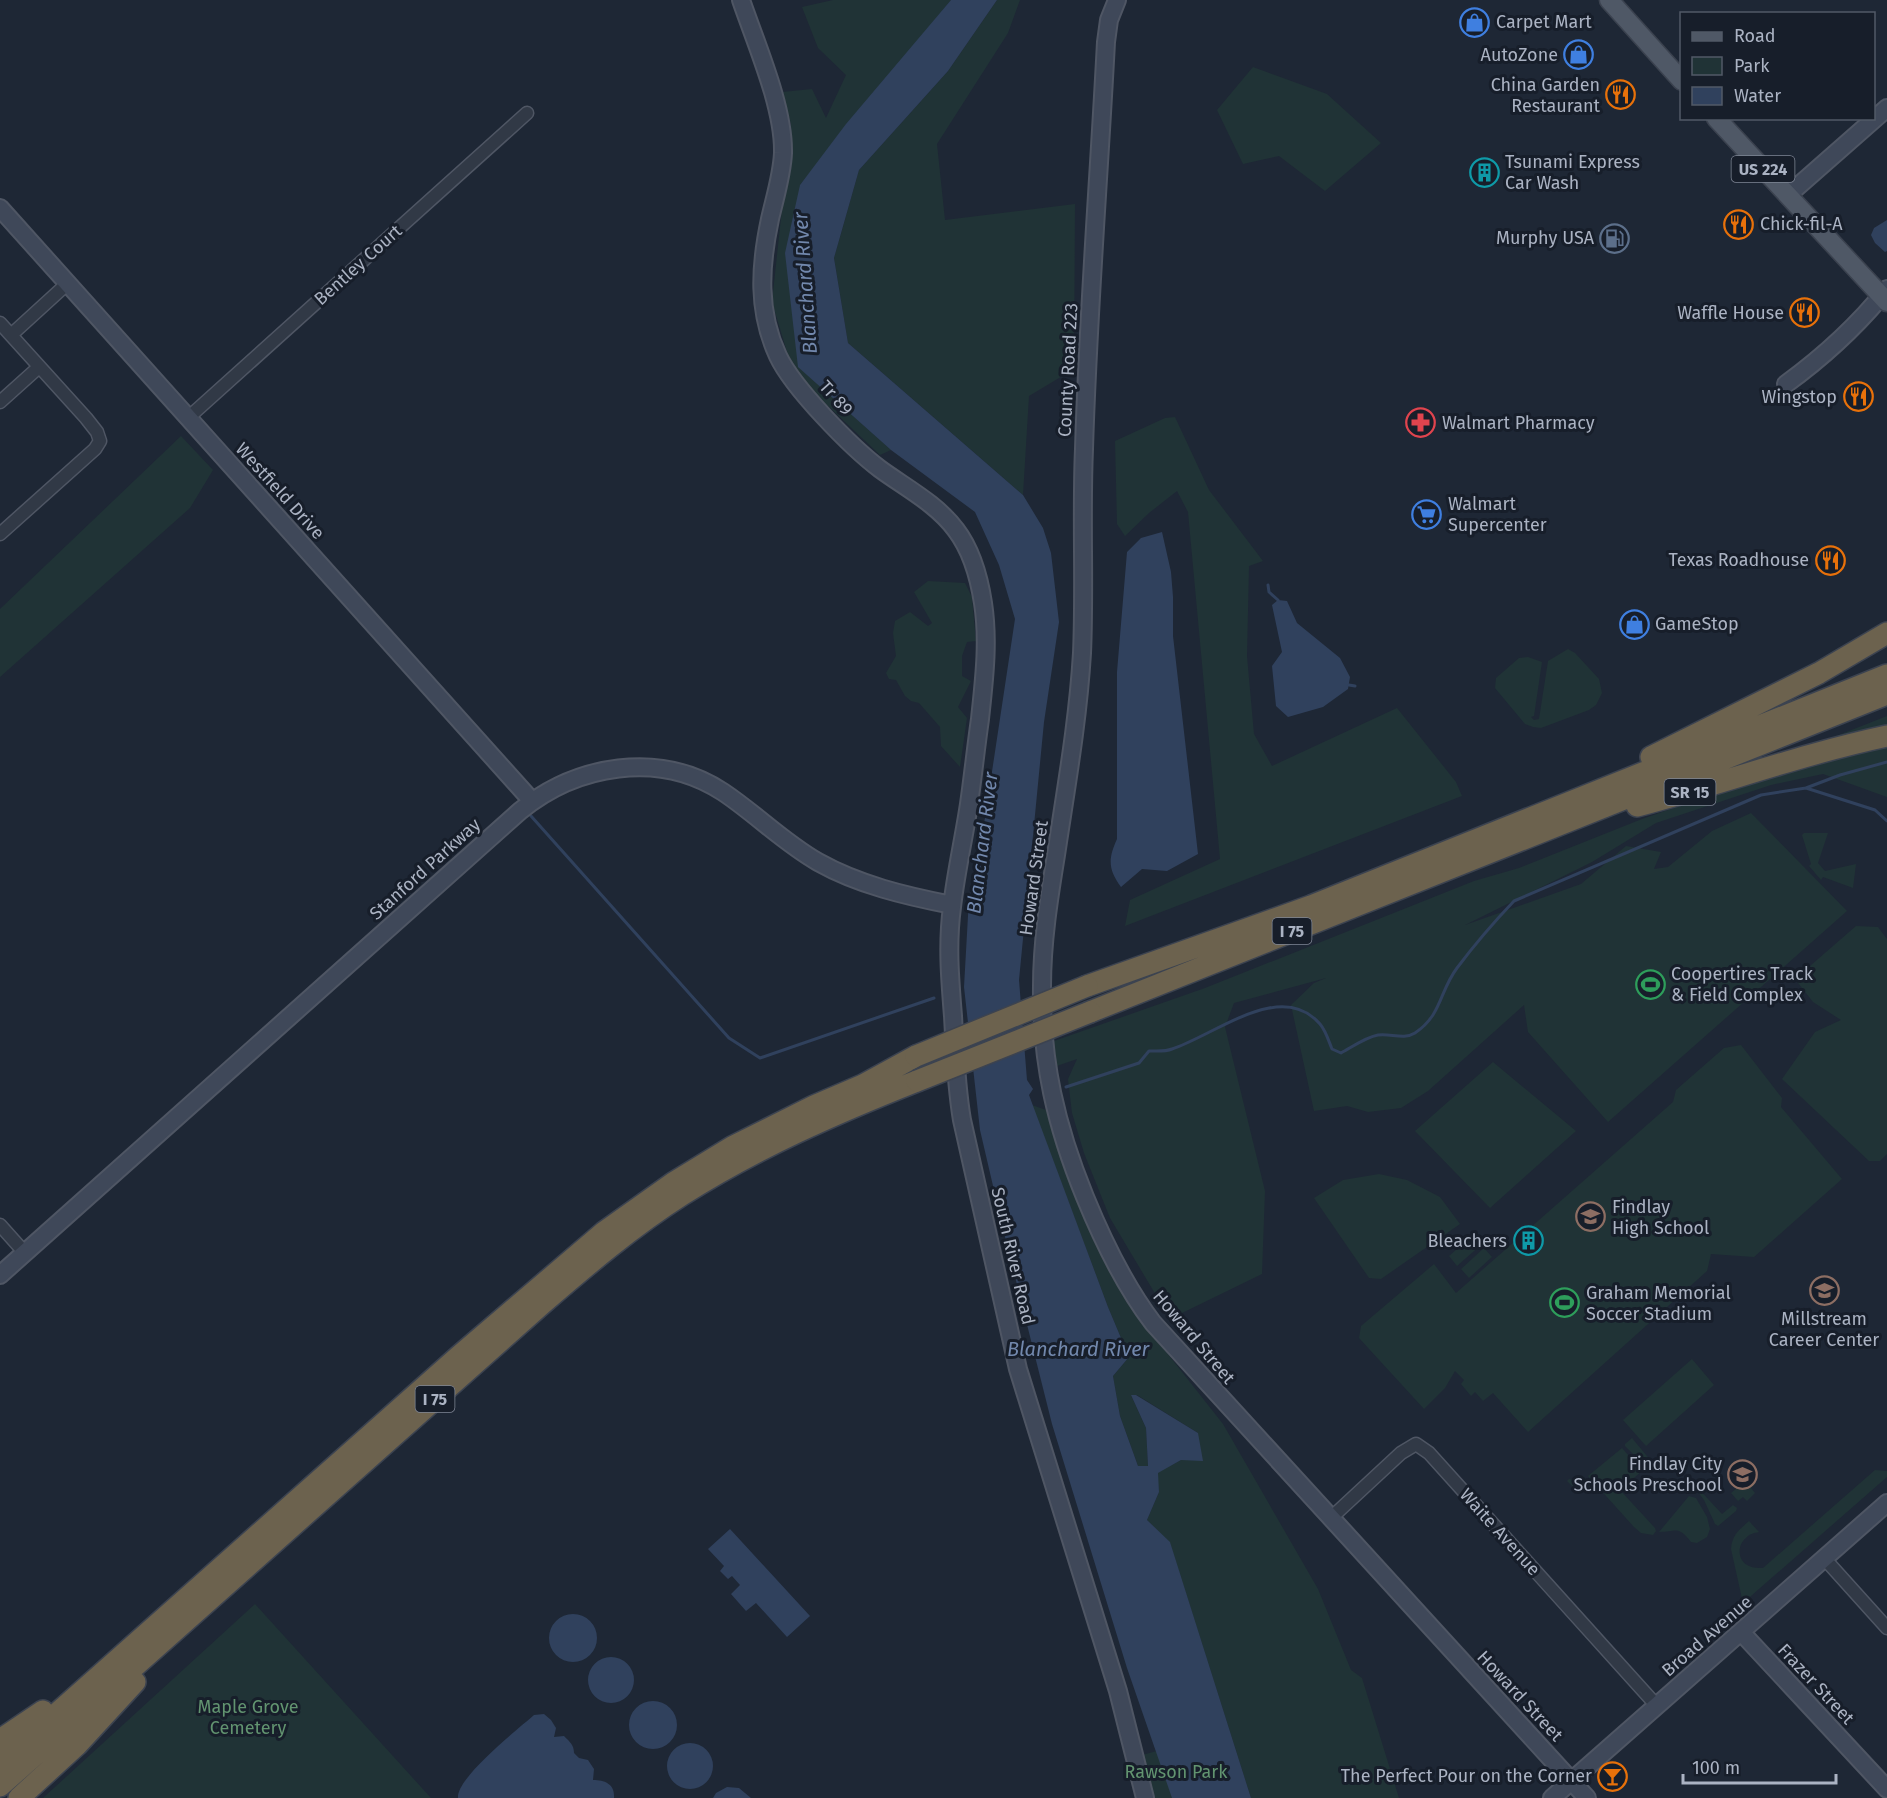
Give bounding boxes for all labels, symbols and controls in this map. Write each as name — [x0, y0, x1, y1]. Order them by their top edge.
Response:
shop icon: Carpet Mart — [1459, 6, 1491, 38]
place label: Carpet Mart — [1496, 11, 1592, 33]
legend — [1680, 12, 1875, 120]
text: Road — [1734, 25, 1776, 47]
shop icon: AutoZone — [1563, 39, 1595, 71]
place label: AutoZone — [1481, 44, 1558, 66]
text: Park — [1734, 55, 1770, 77]
place label: China Garden Restaurant — [1491, 74, 1600, 117]
restaurant icon: China Garden Restaurant — [1605, 79, 1637, 111]
text: Water — [1734, 85, 1781, 107]
place label: Tsunami Express Car Wash — [1505, 151, 1640, 194]
building icon: Tsunami Express Car Wash — [1468, 156, 1500, 188]
road number: US 224 — [1732, 156, 1794, 182]
restaurant icon: Chick-fil-A — [1723, 208, 1755, 240]
water label: Blanchard River — [788, 210, 822, 355]
place label: Chick-fil-A — [1760, 213, 1843, 235]
street label: Bentley Court — [310, 220, 407, 310]
fuel station icon: Murphy USA — [1599, 222, 1631, 254]
place label: Murphy USA — [1496, 227, 1595, 249]
restaurant icon: Waffle House — [1789, 297, 1821, 329]
street label: County Road 223 — [1054, 302, 1082, 438]
place label: Waffle House — [1677, 302, 1784, 324]
street label: Tr 89 — [815, 376, 857, 420]
restaurant icon: Wingstop — [1842, 381, 1874, 413]
place label: Wingstop — [1761, 386, 1837, 408]
pharmacy icon: Walmart Pharmacy — [1405, 407, 1437, 439]
place label: Walmart Pharmacy — [1442, 412, 1595, 434]
street label: Westfield Drive — [231, 438, 329, 544]
place label: Walmart Supercenter — [1448, 493, 1547, 536]
supermarket icon: Walmart Supercenter — [1411, 498, 1443, 530]
restaurant icon: Texas Roadhouse — [1814, 544, 1846, 576]
place label: Texas Roadhouse — [1669, 549, 1809, 571]
shop icon: GameStop — [1618, 608, 1650, 640]
place label: GameStop — [1655, 613, 1739, 635]
water label: Blanchard River — [961, 770, 1003, 915]
road number: SR 15 — [1664, 779, 1716, 805]
street label: Stanford Parkway — [365, 813, 485, 924]
street label: Howard Street — [1015, 819, 1053, 937]
road number: I 75 — [1272, 918, 1312, 944]
place label: Coopertires Track & Field Complex — [1671, 963, 1814, 1006]
sports icon: Coopertires Track & Field Complex — [1634, 968, 1666, 1000]
street label: South River Road — [986, 1185, 1040, 1327]
place label: Findlay High School — [1612, 1196, 1709, 1239]
school or university icon: Findlay High School — [1575, 1201, 1607, 1233]
building icon: Bleachers — [1512, 1225, 1544, 1257]
place label: Bleachers — [1427, 1230, 1507, 1252]
school or university icon: Millstream Career Center — [1808, 1274, 1840, 1306]
place label: Graham Memorial Soccer Stadium — [1586, 1282, 1731, 1325]
street label: Howard Street — [1148, 1285, 1240, 1389]
sports icon: Graham Memorial Soccer Stadium — [1549, 1287, 1581, 1319]
place label: Millstream Career Center — [1769, 1308, 1879, 1351]
water label: Blanchard River — [1007, 1337, 1150, 1361]
road number: I 75 — [416, 1386, 454, 1412]
place label: Findlay City Schools Preschool — [1573, 1453, 1722, 1496]
school or university icon: Findlay City Schools Preschool — [1727, 1458, 1759, 1490]
street label: Waite Avenue — [1455, 1484, 1545, 1580]
street label: Broad Avenue — [1657, 1591, 1757, 1681]
street label: Frazer Street — [1773, 1639, 1859, 1729]
street label: Howard Street — [1472, 1646, 1568, 1746]
park label: Maple Grove Cemetery — [197, 1696, 299, 1739]
scale bar — [1683, 1747, 1836, 1785]
text: 100 m — [1692, 1757, 1740, 1779]
bar icon: The Perfect Pour on the Corner — [1597, 1760, 1629, 1792]
park label: Rawson Park — [1125, 1761, 1228, 1783]
place label: The Perfect Pour on the Corner — [1341, 1765, 1592, 1787]

